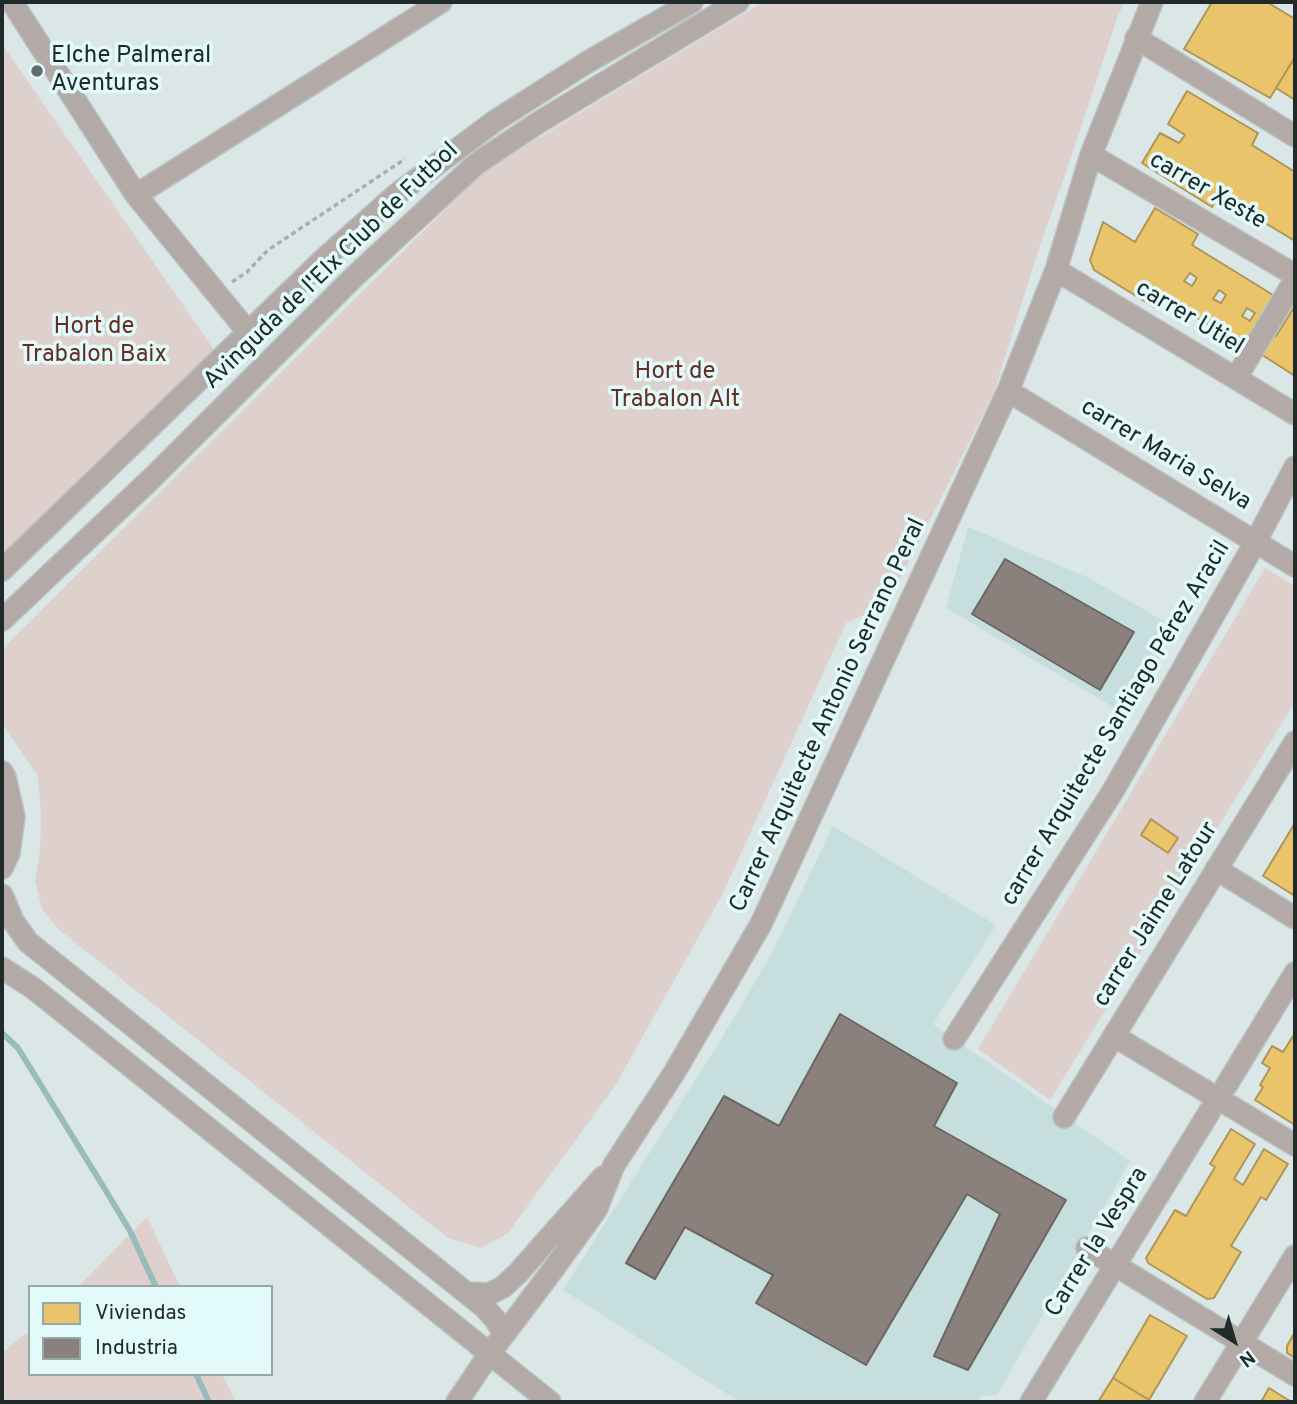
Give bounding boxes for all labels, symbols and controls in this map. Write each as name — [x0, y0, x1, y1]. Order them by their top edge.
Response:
place label: Elche Palmeral Aventuras — [51, 43, 211, 99]
marker: Elche Palmeral Aventuras — [29, 63, 45, 79]
street label: Avinguda de l'Elx Club de Futbol — [199, 138, 465, 396]
street label: carrer Xeste — [1144, 147, 1270, 237]
street label: carrer Utiel — [1130, 275, 1248, 363]
park label: Hort de Trabalon Baix — [21, 314, 167, 370]
park label: Hort de Trabalon Alt — [610, 359, 740, 415]
street label: carrer Maria Selva — [1075, 394, 1255, 518]
street label: Carrer Arquitecte Antonio Serrano Peral — [725, 514, 933, 918]
street label: carrer Arquitecte Santiago Pérez Aracil — [996, 536, 1238, 912]
street label: carrer Jaime Latour — [1088, 817, 1226, 1013]
street label: Carrer la Vespra — [1040, 1163, 1156, 1323]
legend — [28, 1285, 273, 1376]
text: Viviendas — [95, 1300, 186, 1327]
north arrow — [1199, 1306, 1269, 1376]
text: Industria — [95, 1335, 178, 1362]
text: N — [1234, 1344, 1259, 1371]

